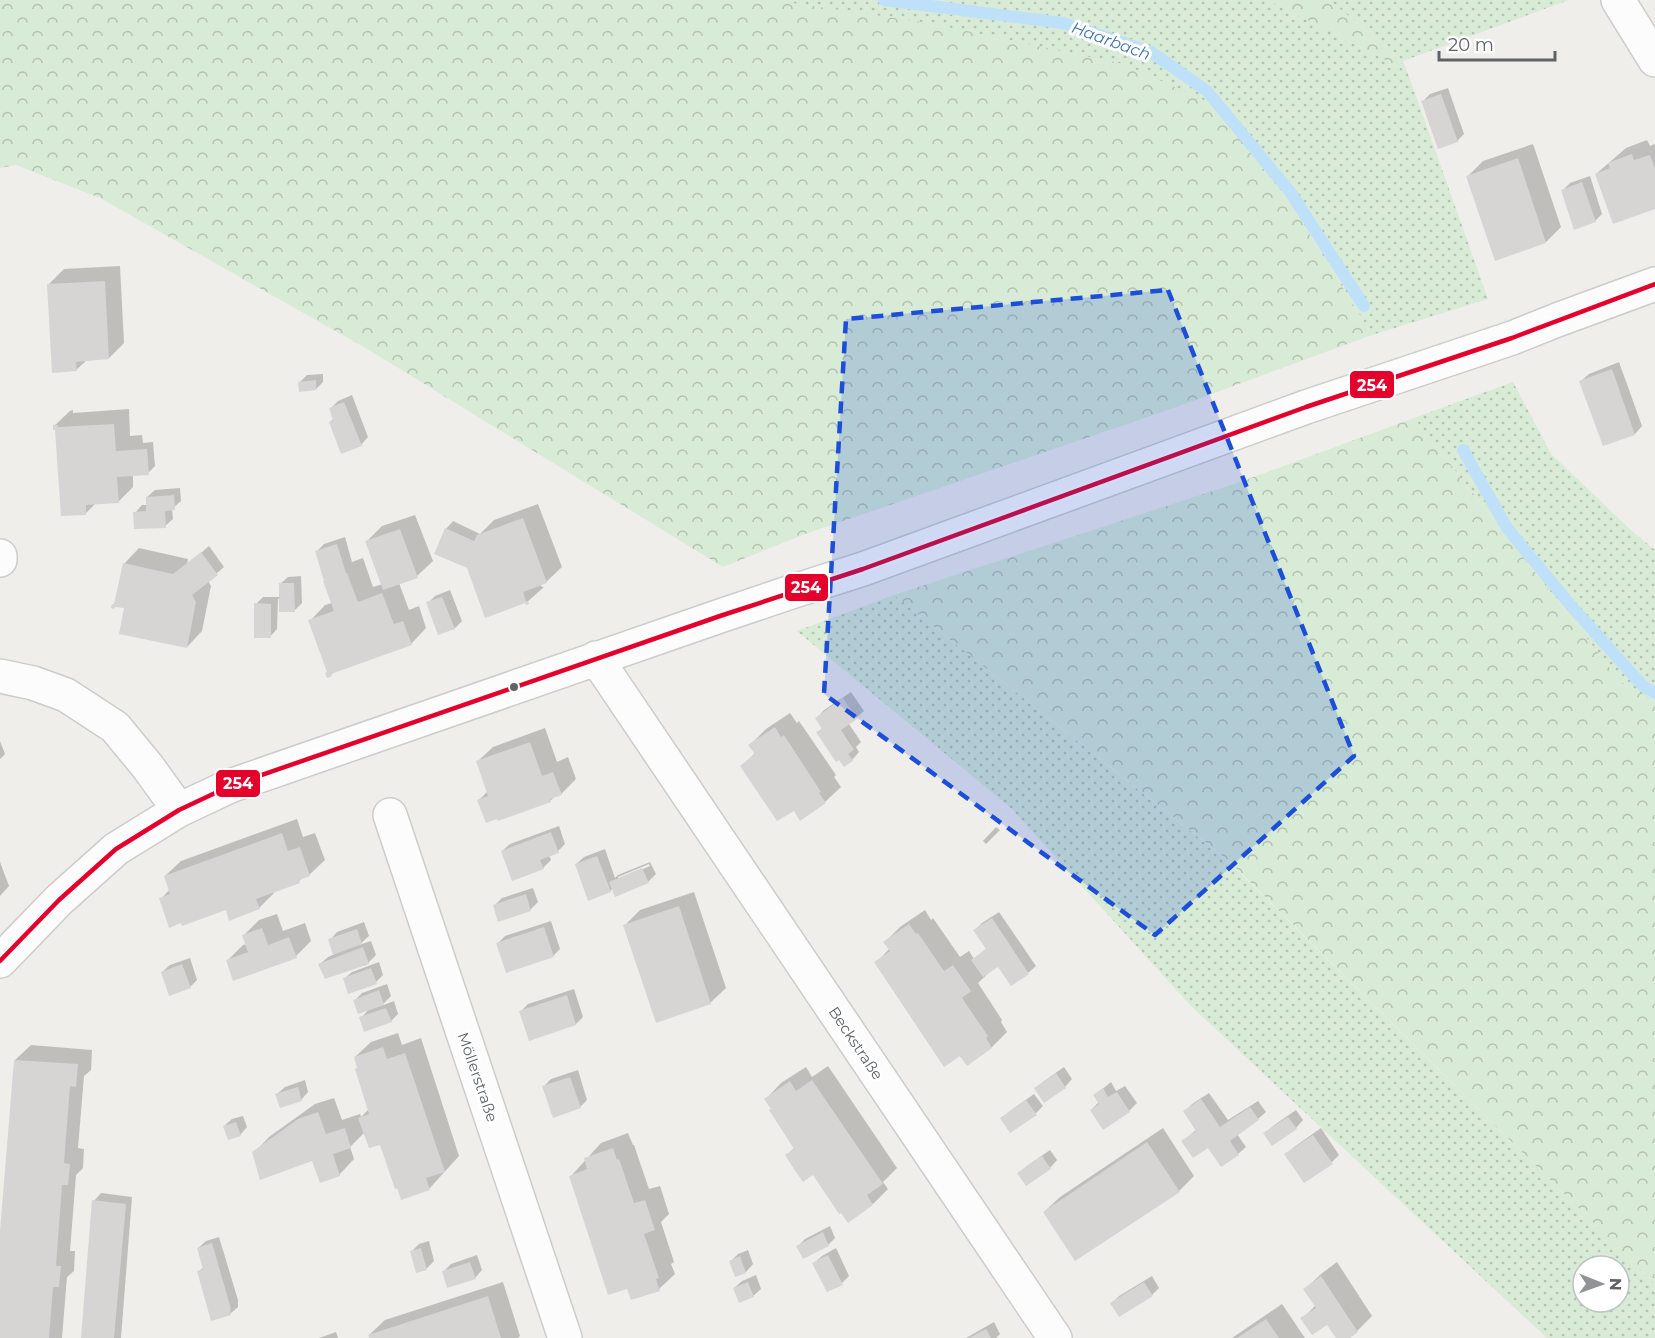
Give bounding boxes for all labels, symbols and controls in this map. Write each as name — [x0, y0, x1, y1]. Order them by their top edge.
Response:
water label: Haarbach — [1069, 18, 1153, 64]
scale bar — [1439, 24, 1554, 62]
text: 20 m — [1448, 34, 1494, 56]
line badge: 254 — [1349, 370, 1395, 399]
text: 254 — [1357, 376, 1387, 395]
line badge: 254 — [784, 573, 829, 602]
text: 254 — [791, 578, 821, 597]
unlabelled marker — [508, 681, 520, 693]
line badge: 254 — [215, 769, 261, 798]
text: 254 — [223, 774, 253, 793]
street label: Beckstraße — [825, 1003, 887, 1083]
street label: Möllerstraße — [454, 1030, 502, 1124]
north arrow — [1571, 1254, 1631, 1314]
text: N — [1606, 1278, 1625, 1291]

